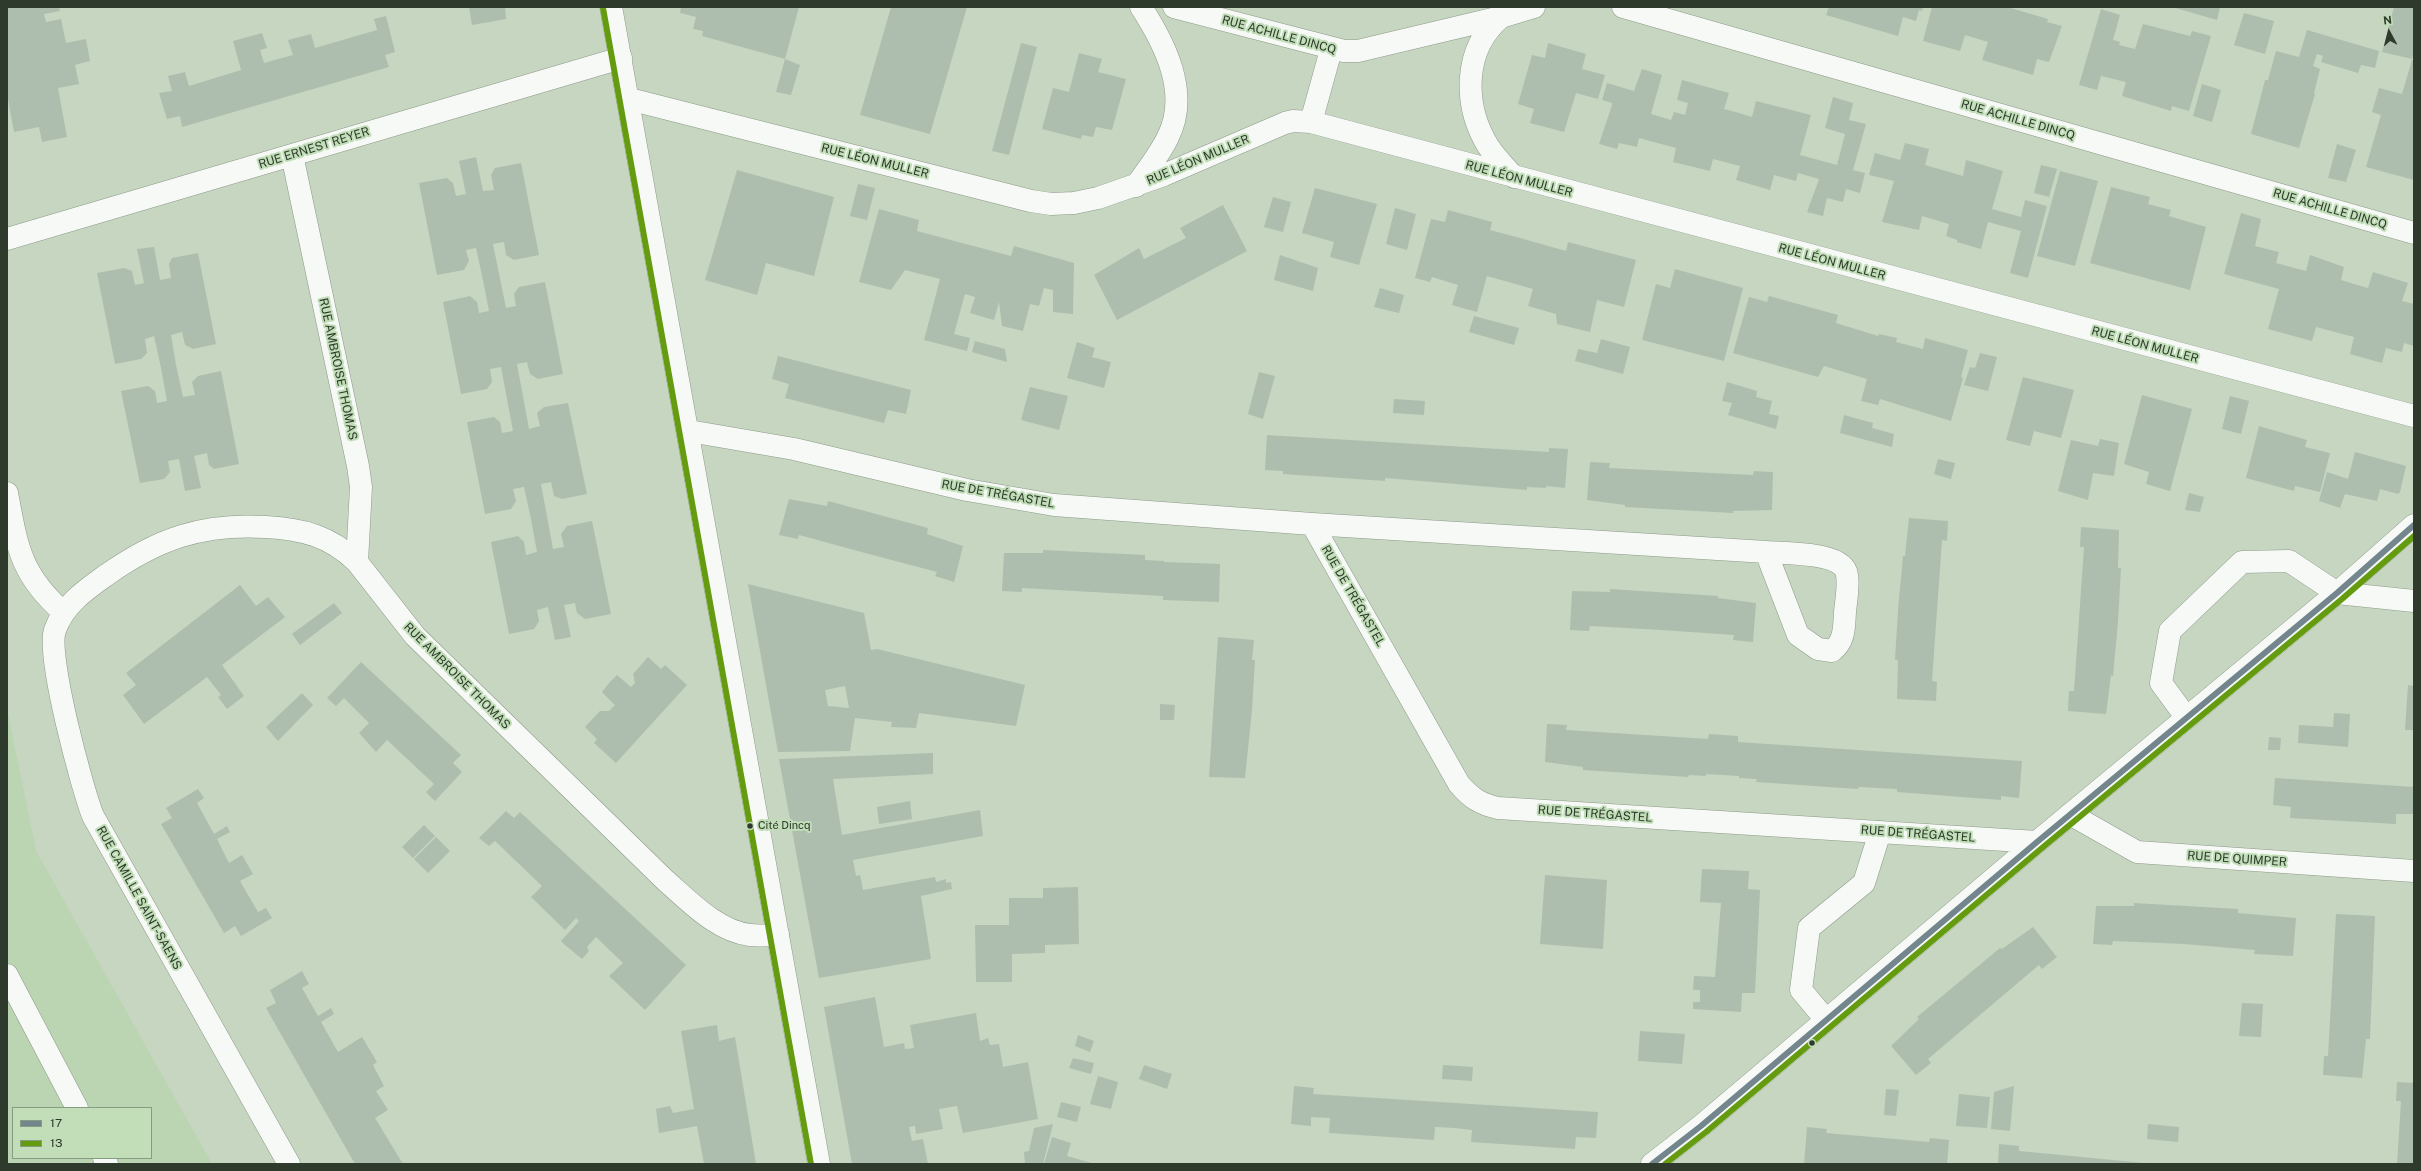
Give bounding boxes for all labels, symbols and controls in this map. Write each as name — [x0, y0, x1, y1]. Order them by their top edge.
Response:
north arrow — [2369, 12, 2409, 52]
street label: RUE ACHILLE DINCQ — [1220, 13, 1338, 57]
text: N — [2383, 14, 2393, 27]
street label: RUE ACHILLE DINCQ — [1959, 97, 2077, 143]
street label: RUE ERNEST REYER — [257, 124, 371, 172]
street label: RUE LÉON MULLER — [1144, 132, 1252, 188]
street label: RUE LÉON MULLER — [820, 141, 930, 181]
street label: RUE LÉON MULLER — [1464, 158, 1574, 200]
street label: RUE ACHILLE DINCQ — [2271, 186, 2389, 232]
street label: RUE LÉON MULLER — [1777, 241, 1887, 283]
street label: RUE AMBROISE THOMAS — [316, 297, 360, 441]
street label: RUE LÉON MULLER — [2090, 324, 2200, 366]
street label: RUE DE TRÉGASTEL — [940, 477, 1056, 511]
street label: RUE DE TRÉGASTEL — [1318, 543, 1388, 649]
street label: RUE AMBROISE THOMAS — [401, 620, 513, 732]
street label: RUE DE TRÉGASTEL — [1537, 803, 1653, 825]
place label: Cité Dincq — [758, 819, 811, 833]
marker: Cité Dincq — [745, 821, 755, 831]
street label: RUE DE TRÉGASTEL — [1860, 823, 1976, 845]
street label: RUE CAMILLE SAINT-SAENS — [93, 824, 185, 972]
street label: RUE DE QUIMPER — [2187, 848, 2287, 870]
unlabelled marker — [1807, 1038, 1817, 1048]
legend — [12, 1107, 152, 1159]
text: 17 — [50, 1116, 62, 1130]
text: 13 — [50, 1136, 62, 1150]

